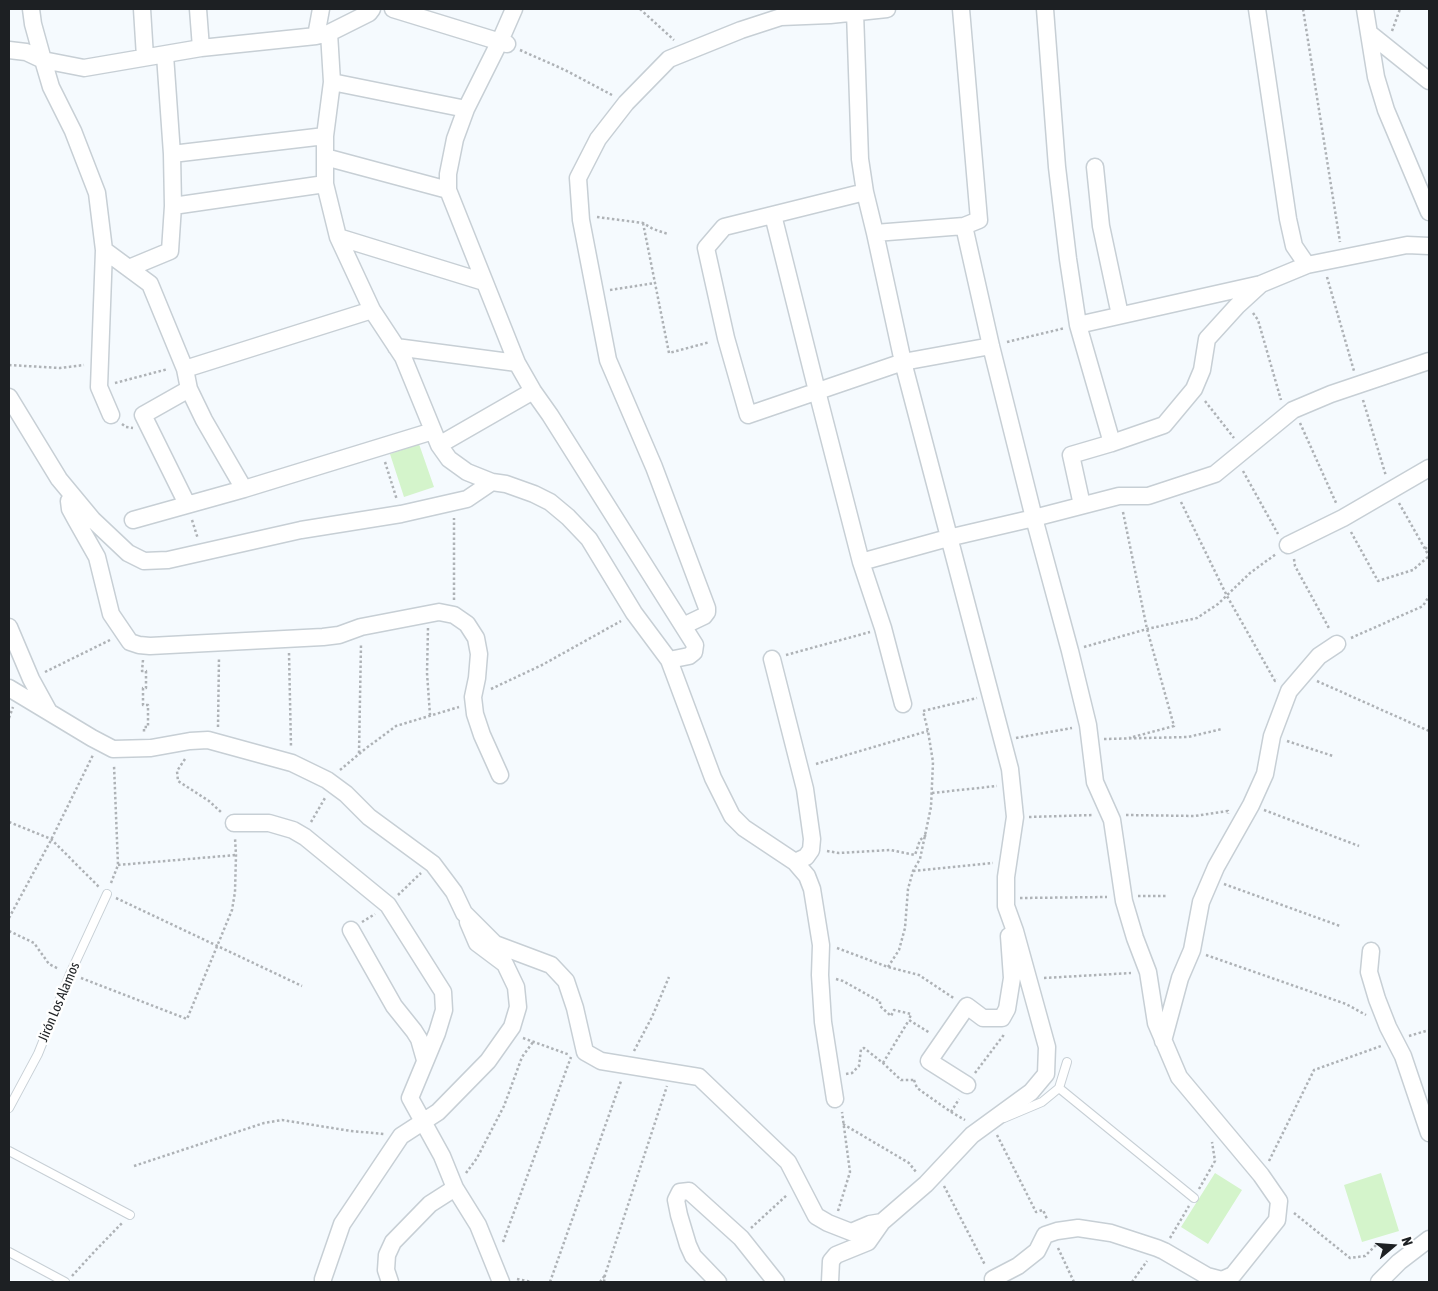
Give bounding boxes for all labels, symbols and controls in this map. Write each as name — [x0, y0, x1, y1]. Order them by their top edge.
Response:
street label: Jirón Los Alamos — [35, 960, 83, 1044]
north arrow — [1368, 1221, 1418, 1271]
text: N — [1398, 1235, 1416, 1248]

